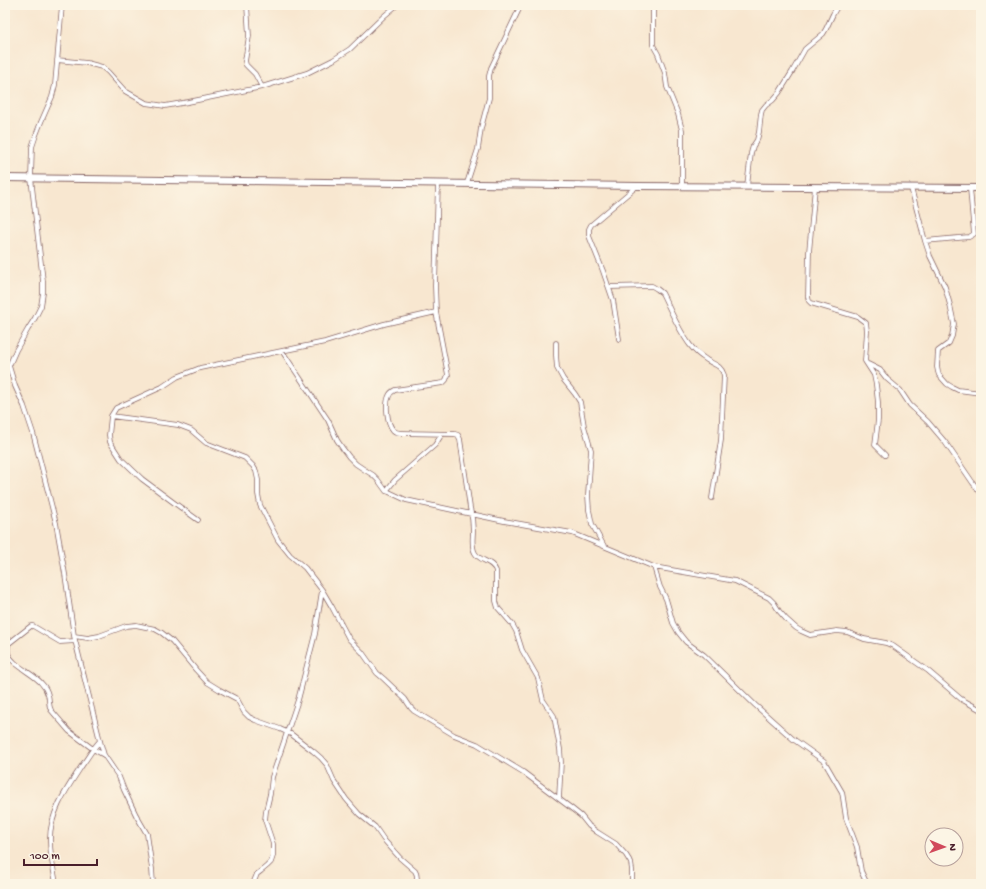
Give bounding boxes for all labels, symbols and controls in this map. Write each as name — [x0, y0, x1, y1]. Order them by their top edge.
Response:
north arrow — [924, 827, 964, 867]
scale bar — [24, 841, 97, 867]
text: N — [946, 843, 958, 851]
text: 100 m — [29, 850, 60, 864]

